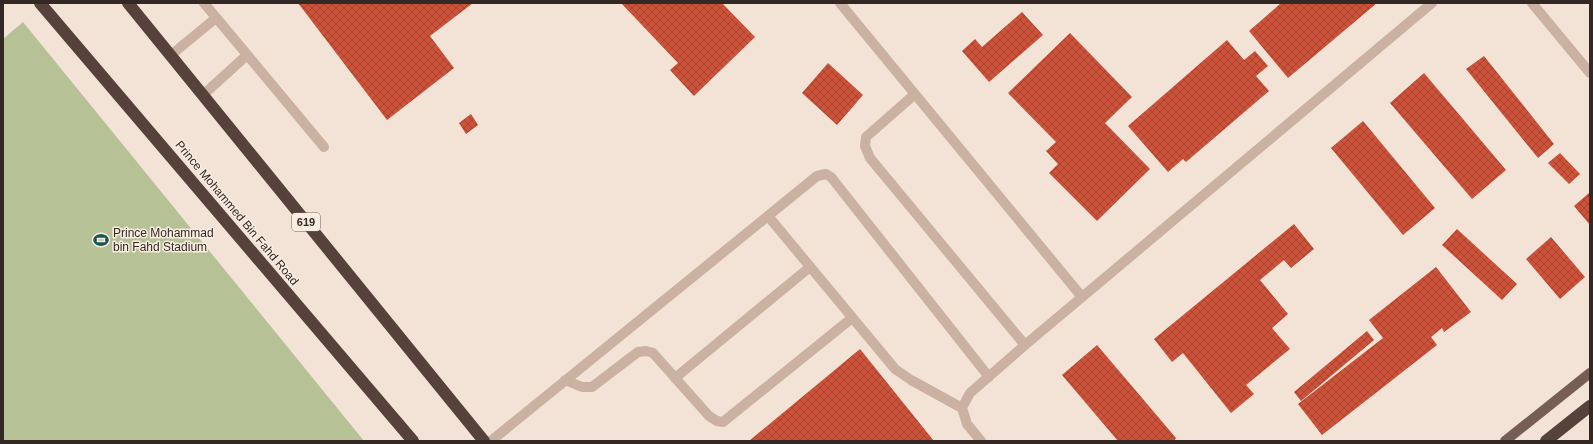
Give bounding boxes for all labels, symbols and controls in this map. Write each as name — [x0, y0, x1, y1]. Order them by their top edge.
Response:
street label: Prince Mohammed Bin Fahd Road — [172, 138, 302, 288]
road number: 619 — [292, 213, 320, 231]
place label: Prince Mohammad bin Fahd Stadium — [113, 226, 214, 254]
sports icon: Prince Mohammad bin Fahd Stadium — [92, 231, 110, 249]

